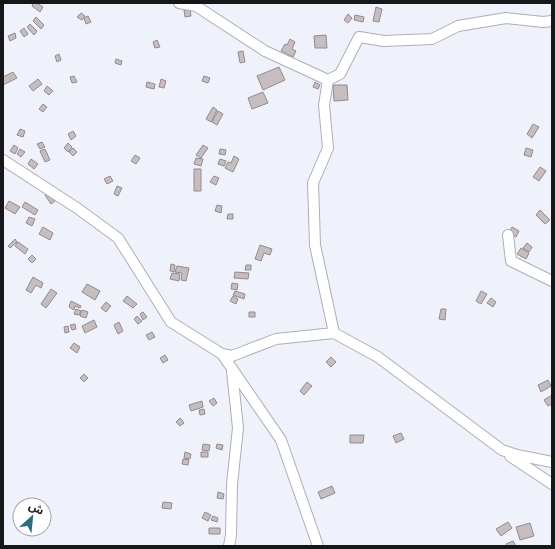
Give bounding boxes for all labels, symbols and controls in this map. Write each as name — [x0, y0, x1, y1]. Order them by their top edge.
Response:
north arrow — [12, 497, 52, 537]
text: ش — [26, 498, 47, 520]

